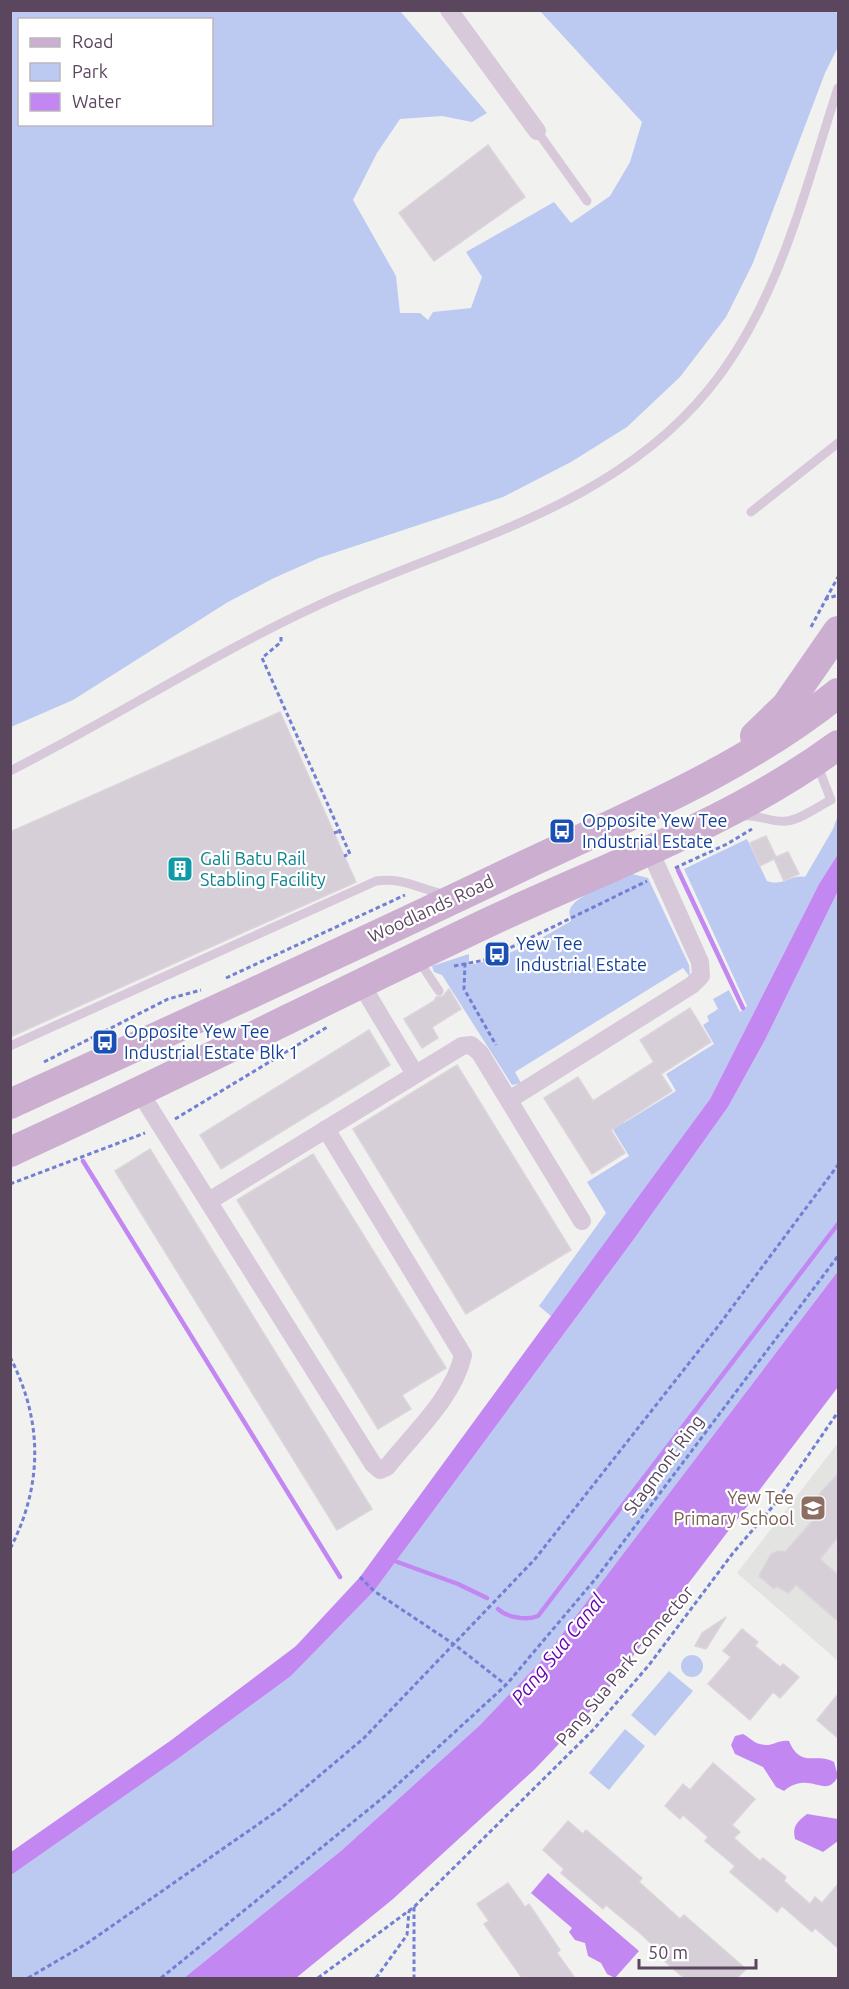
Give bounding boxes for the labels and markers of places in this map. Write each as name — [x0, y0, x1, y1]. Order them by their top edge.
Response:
place label: Opposite Yew Tee Industrial Estate — [582, 810, 728, 851]
bus stop icon: Opposite Yew Tee Industrial Estate — [547, 816, 577, 846]
place label: Gali Batu Rail Stabling Facility — [200, 848, 326, 889]
building icon: Gali Batu Rail Stabling Facility — [165, 854, 195, 884]
place label: Yew Tee Industrial Estate — [516, 933, 647, 974]
bus stop icon: Yew Tee Industrial Estate — [482, 939, 512, 969]
place label: Opposite Yew Tee Industrial Estate Blk 1 — [124, 1021, 299, 1062]
bus stop icon: Opposite Yew Tee Industrial Estate Blk 1 — [90, 1027, 120, 1057]
place label: Yew Tee Primary School — [673, 1487, 794, 1528]
school or university icon: Yew Tee Primary School — [798, 1493, 828, 1523]

